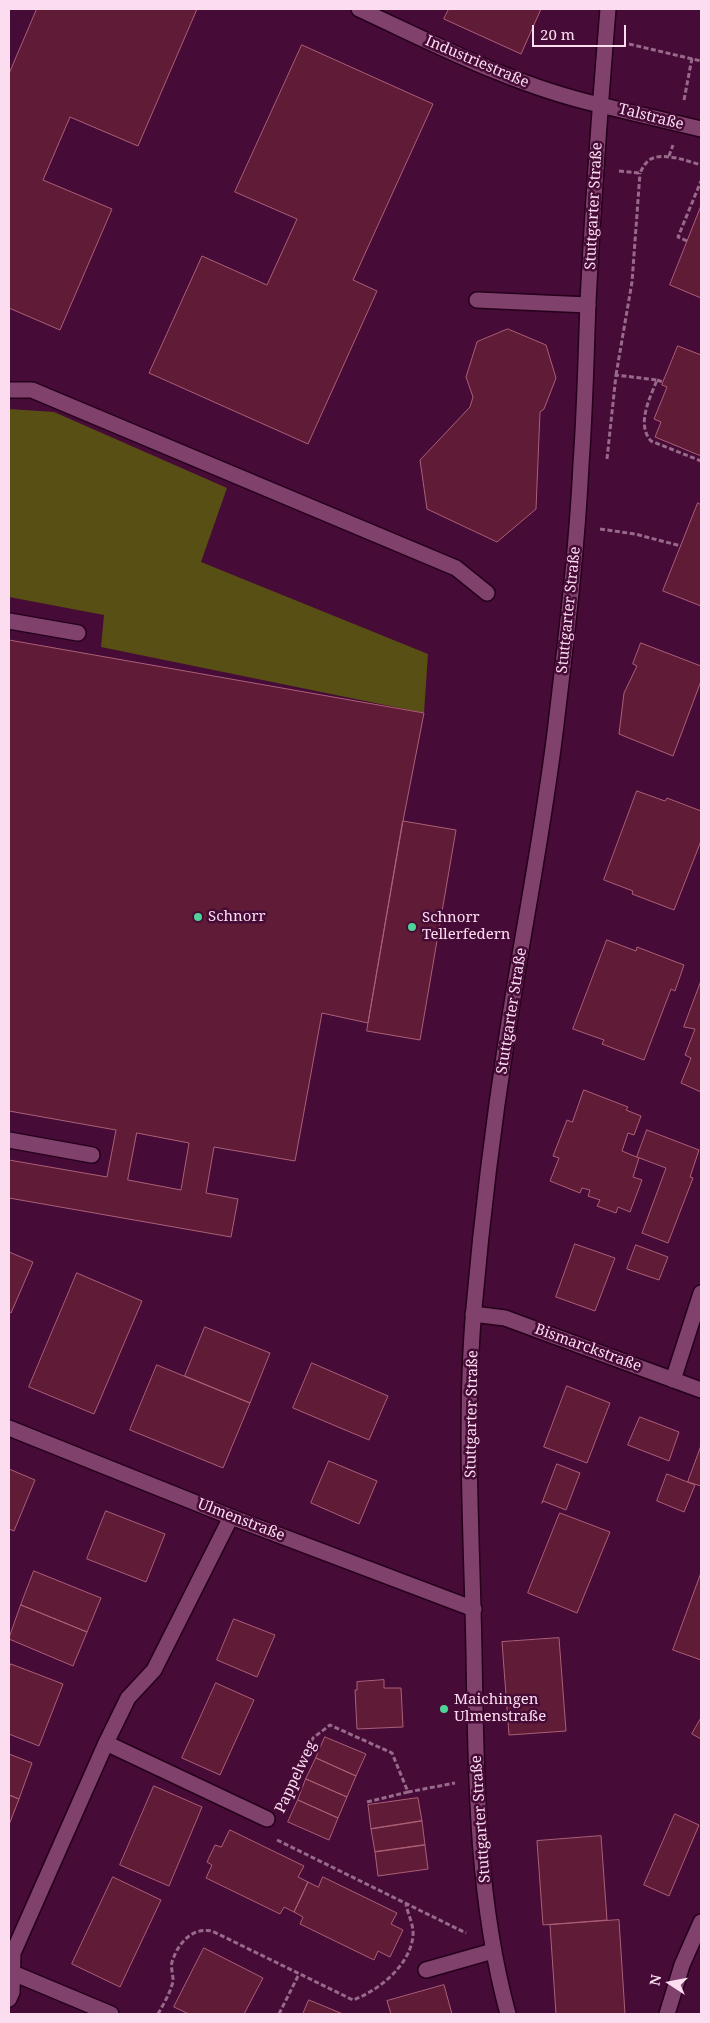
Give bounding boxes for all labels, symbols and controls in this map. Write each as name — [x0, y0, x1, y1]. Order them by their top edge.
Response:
scale bar — [535, 15, 629, 47]
text: 20 m — [540, 24, 575, 44]
street label: Industriestraße — [422, 32, 532, 92]
street label: Talstraße — [616, 100, 686, 134]
street label: Stuttgarter Straße — [582, 142, 606, 270]
street label: Stuttgarter Straße — [553, 546, 585, 674]
place label: Schnorr — [208, 908, 266, 926]
place label: Schnorr Tellerfedern — [422, 909, 510, 944]
marker: Schnorr — [192, 911, 204, 923]
marker: Schnorr Tellerfedern — [406, 921, 418, 933]
street label: Stuttgarter Straße — [493, 947, 531, 1075]
street label: Bismarckstraße — [532, 1320, 644, 1376]
street label: Stuttgarter Straße — [462, 1350, 482, 1478]
street label: Ulmenstraße — [195, 1495, 287, 1545]
place label: Maichingen Ulmenstraße — [454, 1691, 546, 1726]
marker: Maichingen Ulmenstraße — [438, 1703, 450, 1715]
street label: Pappelweg — [271, 1738, 321, 1816]
street label: Stuttgarter Straße — [468, 1755, 494, 1883]
north arrow — [645, 1958, 695, 2008]
text: N — [644, 1973, 665, 1987]

